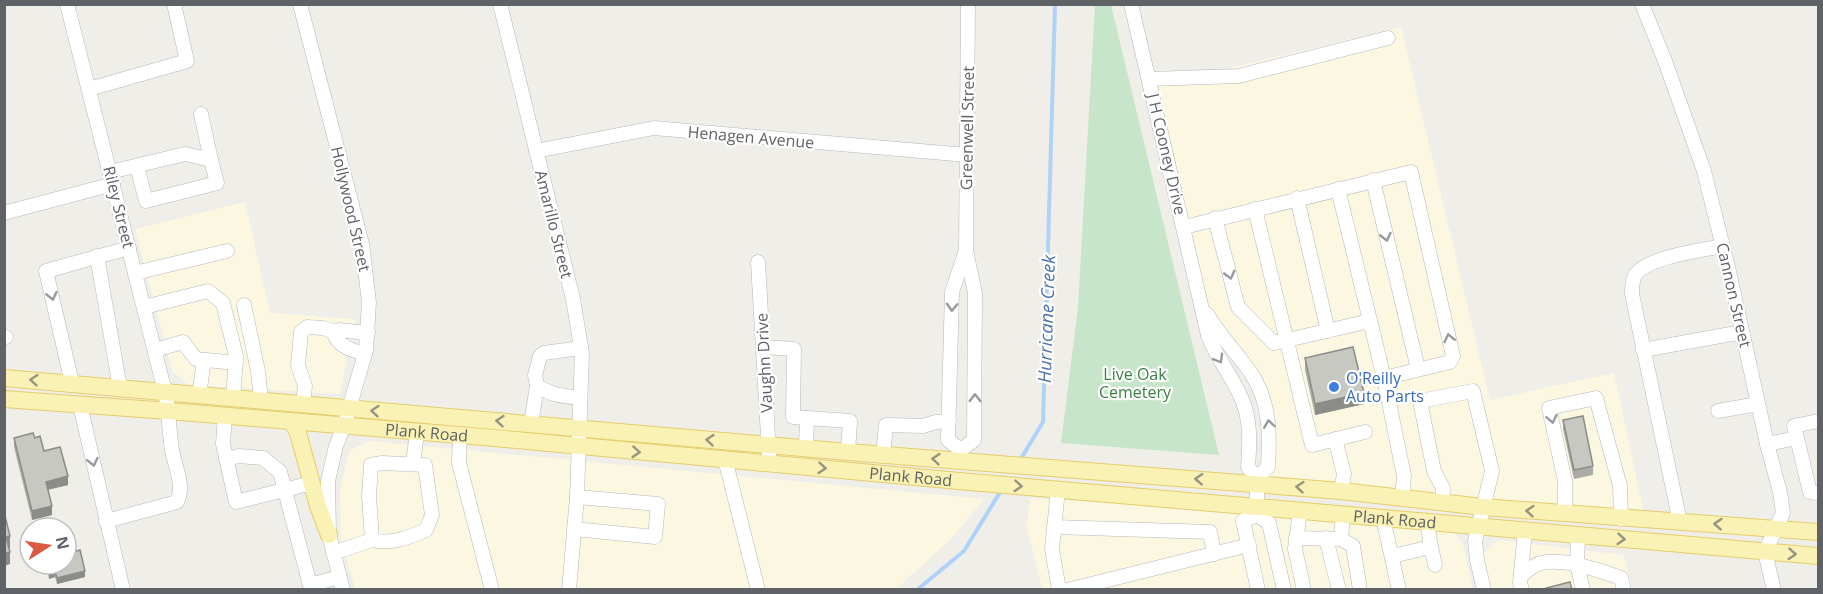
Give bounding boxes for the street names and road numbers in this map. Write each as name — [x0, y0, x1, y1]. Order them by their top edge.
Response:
street label: Greenwell Street — [955, 65, 979, 190]
street label: J H Cooney Drive — [1142, 89, 1192, 217]
street label: Henagen Avenue — [687, 121, 815, 153]
street label: Hollywood Street — [326, 144, 376, 274]
street label: Riley Street — [98, 164, 140, 251]
street label: Amarillo Street — [530, 168, 578, 281]
street label: Cannon Street — [1711, 240, 1757, 350]
street label: Vaughn Drive — [750, 313, 778, 413]
street label: Plank Road — [384, 418, 469, 447]
street label: Plank Road — [868, 462, 953, 491]
street label: Plank Road — [1352, 504, 1437, 534]

